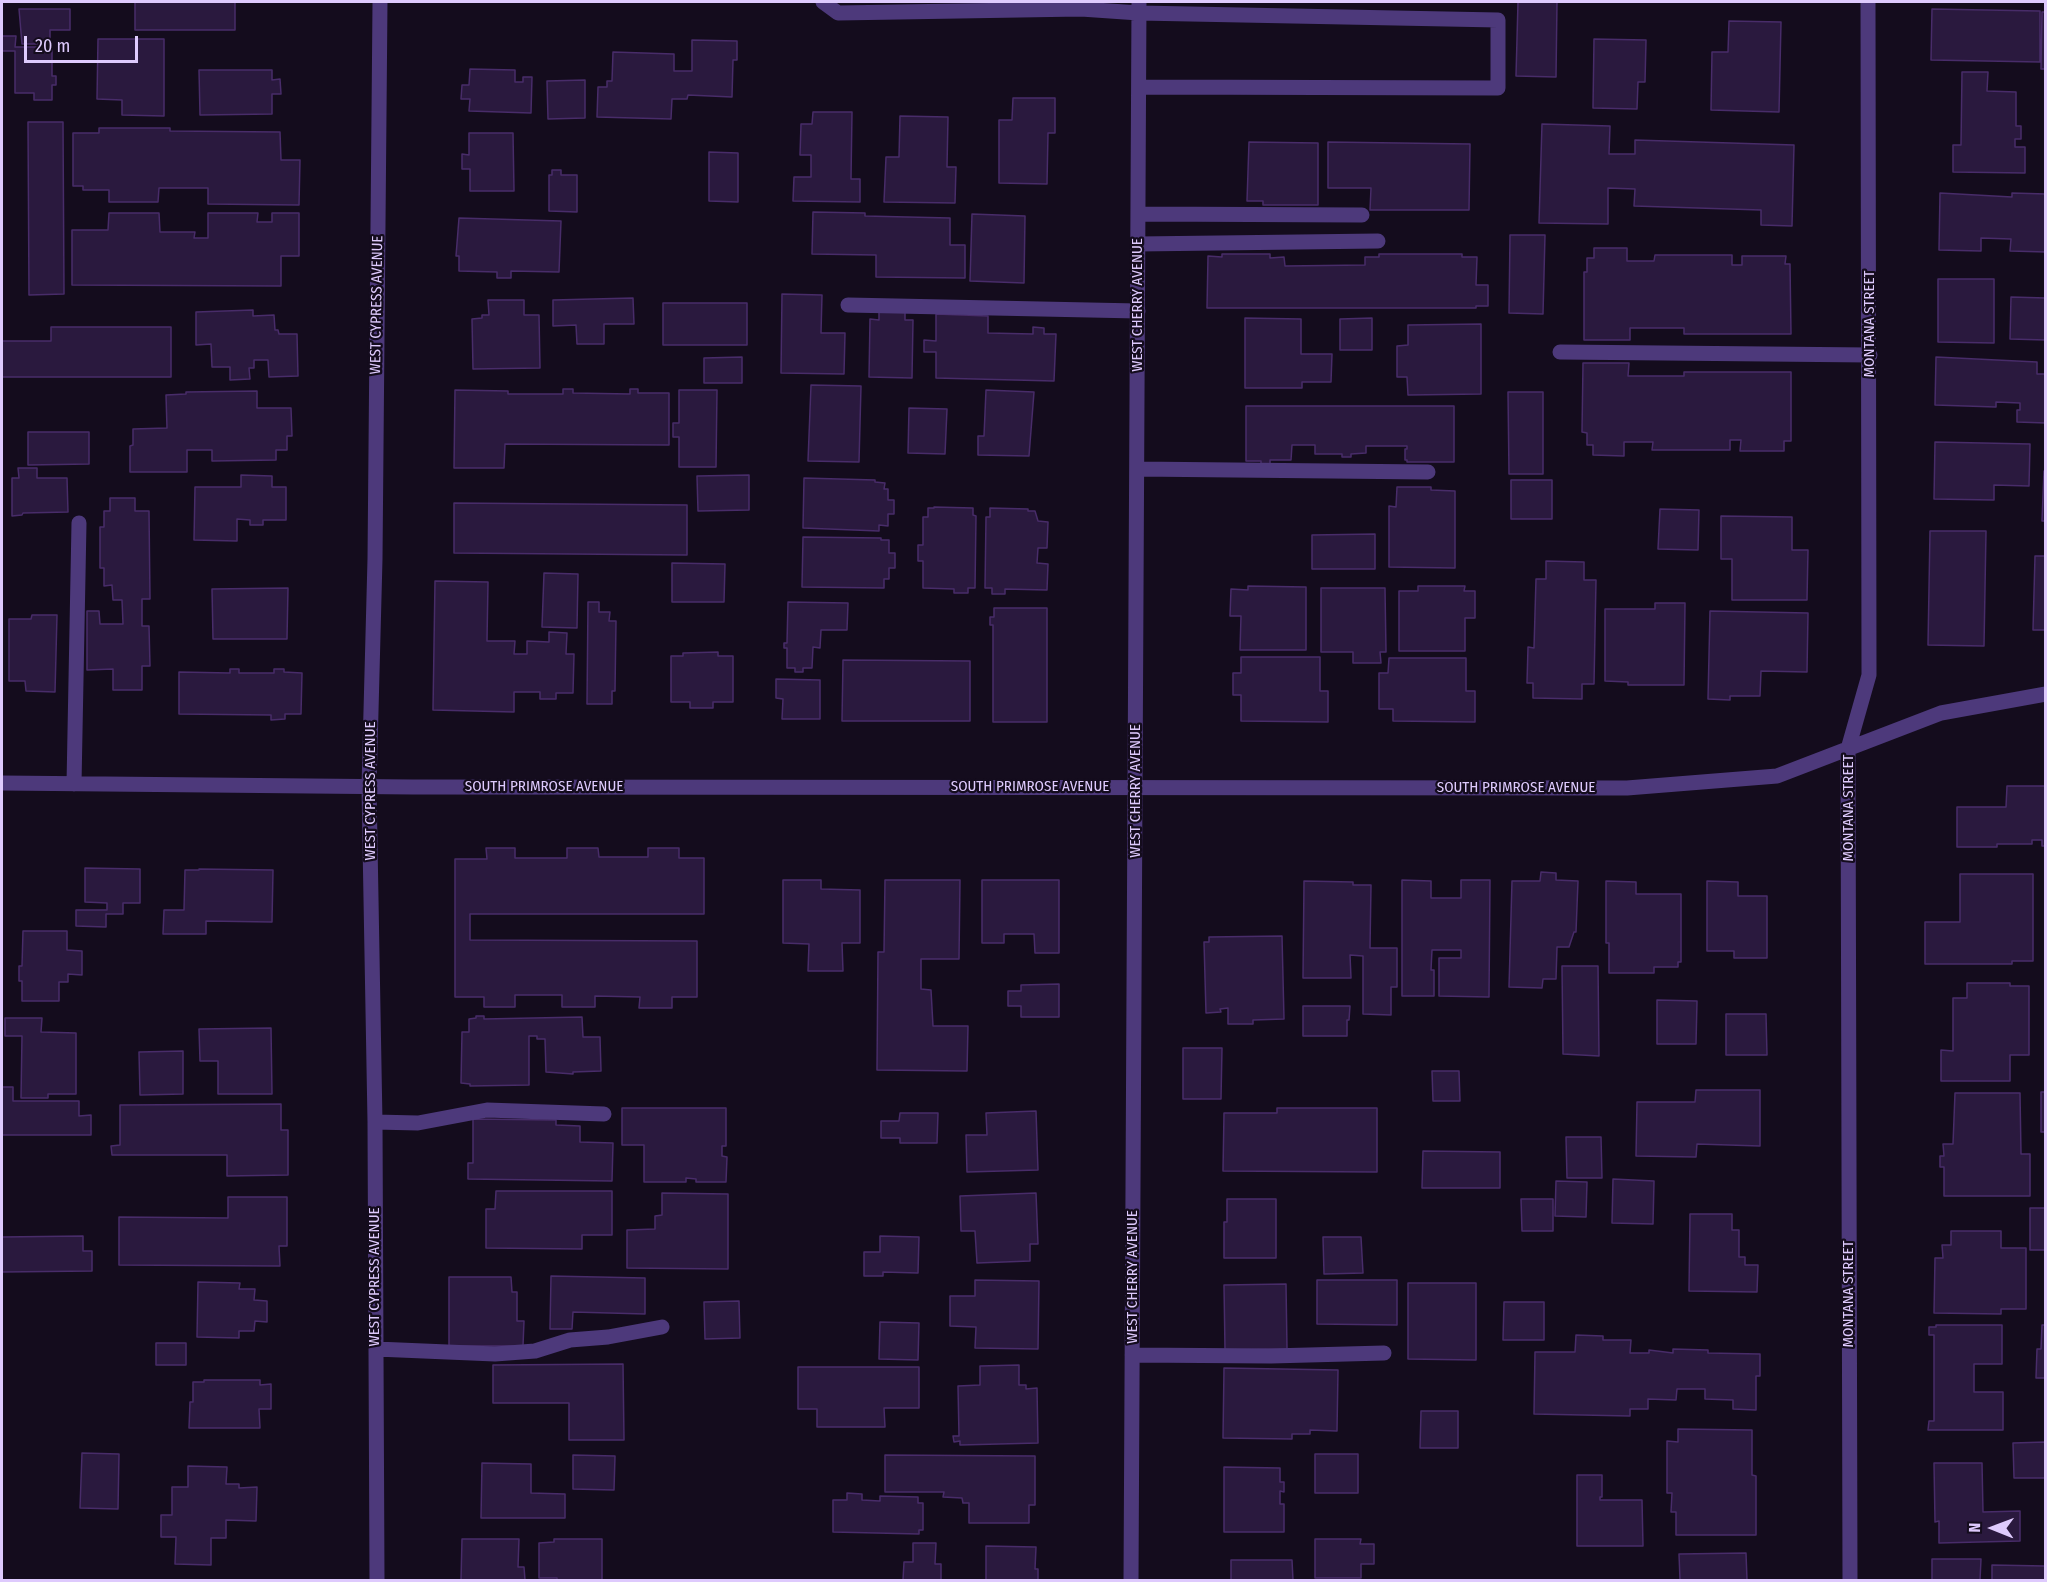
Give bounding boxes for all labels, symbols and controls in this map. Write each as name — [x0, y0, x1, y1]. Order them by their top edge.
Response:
scale bar — [27, 24, 141, 62]
text: 20 m — [35, 35, 70, 57]
street label: WEST CYPRESS AVENUE — [367, 235, 387, 375]
street label: WEST CHERRY AVENUE — [1129, 238, 1147, 372]
street label: MONTANA STREET — [1861, 271, 1879, 377]
street label: WEST CYPRESS AVENUE — [362, 722, 380, 860]
street label: WEST CHERRY AVENUE — [1127, 724, 1145, 858]
street label: MONTANA STREET — [1840, 755, 1858, 861]
street label: SOUTH PRIMROSE AVENUE — [465, 778, 623, 796]
street label: SOUTH PRIMROSE AVENUE — [951, 778, 1109, 796]
street label: SOUTH PRIMROSE AVENUE — [1437, 779, 1595, 797]
street label: WEST CYPRESS AVENUE — [366, 1208, 384, 1346]
street label: WEST CHERRY AVENUE — [1124, 1210, 1142, 1344]
street label: MONTANA STREET — [1840, 1241, 1858, 1347]
north arrow — [1963, 1498, 2023, 1558]
text: N — [1965, 1523, 1984, 1533]

